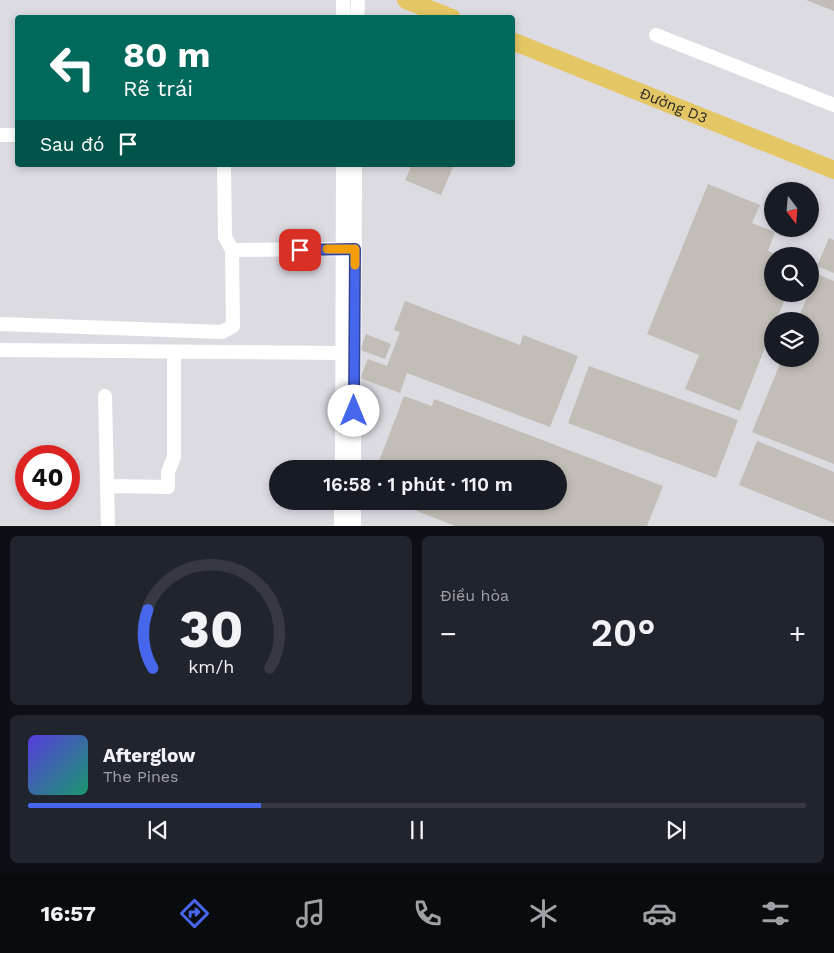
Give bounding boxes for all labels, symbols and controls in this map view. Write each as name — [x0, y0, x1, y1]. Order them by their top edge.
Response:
text: 80 m — [123, 34, 210, 76]
icon: left — [40, 35, 105, 100]
text: Rẽ trái — [123, 76, 193, 101]
street label: Đường D3 — [637, 84, 710, 127]
icon: arrive — [114, 130, 142, 158]
text: Sau đó — [40, 133, 104, 156]
north arrow — [764, 182, 819, 238]
map controls — [764, 182, 819, 367]
pin — [279, 229, 321, 271]
icon: arrive — [286, 236, 314, 264]
button: search — [764, 247, 819, 302]
button: layers — [764, 312, 819, 367]
position arrow — [327, 384, 379, 436]
speed limit sign: 40 — [15, 445, 80, 510]
text: 16:58 · 1 phút · 110 m — [323, 473, 513, 496]
text: Điều hòa — [440, 586, 509, 605]
text: 30 — [179, 599, 243, 660]
text: 20° — [591, 611, 655, 655]
text: − — [440, 617, 457, 650]
text: + — [789, 617, 806, 650]
text: km/h — [188, 656, 234, 677]
text: Afterglow — [103, 744, 195, 767]
text: The Pines — [103, 767, 179, 786]
icon: previous — [144, 816, 172, 844]
icon: pause — [403, 816, 431, 844]
icon: next — [662, 816, 690, 844]
icon: directions — [177, 896, 212, 931]
icon: music — [293, 896, 328, 931]
icon: phone — [410, 896, 445, 931]
icon: climate — [526, 896, 561, 931]
icon: car — [642, 896, 677, 931]
icon: filters — [758, 896, 793, 931]
text: 16:57 — [41, 901, 96, 926]

